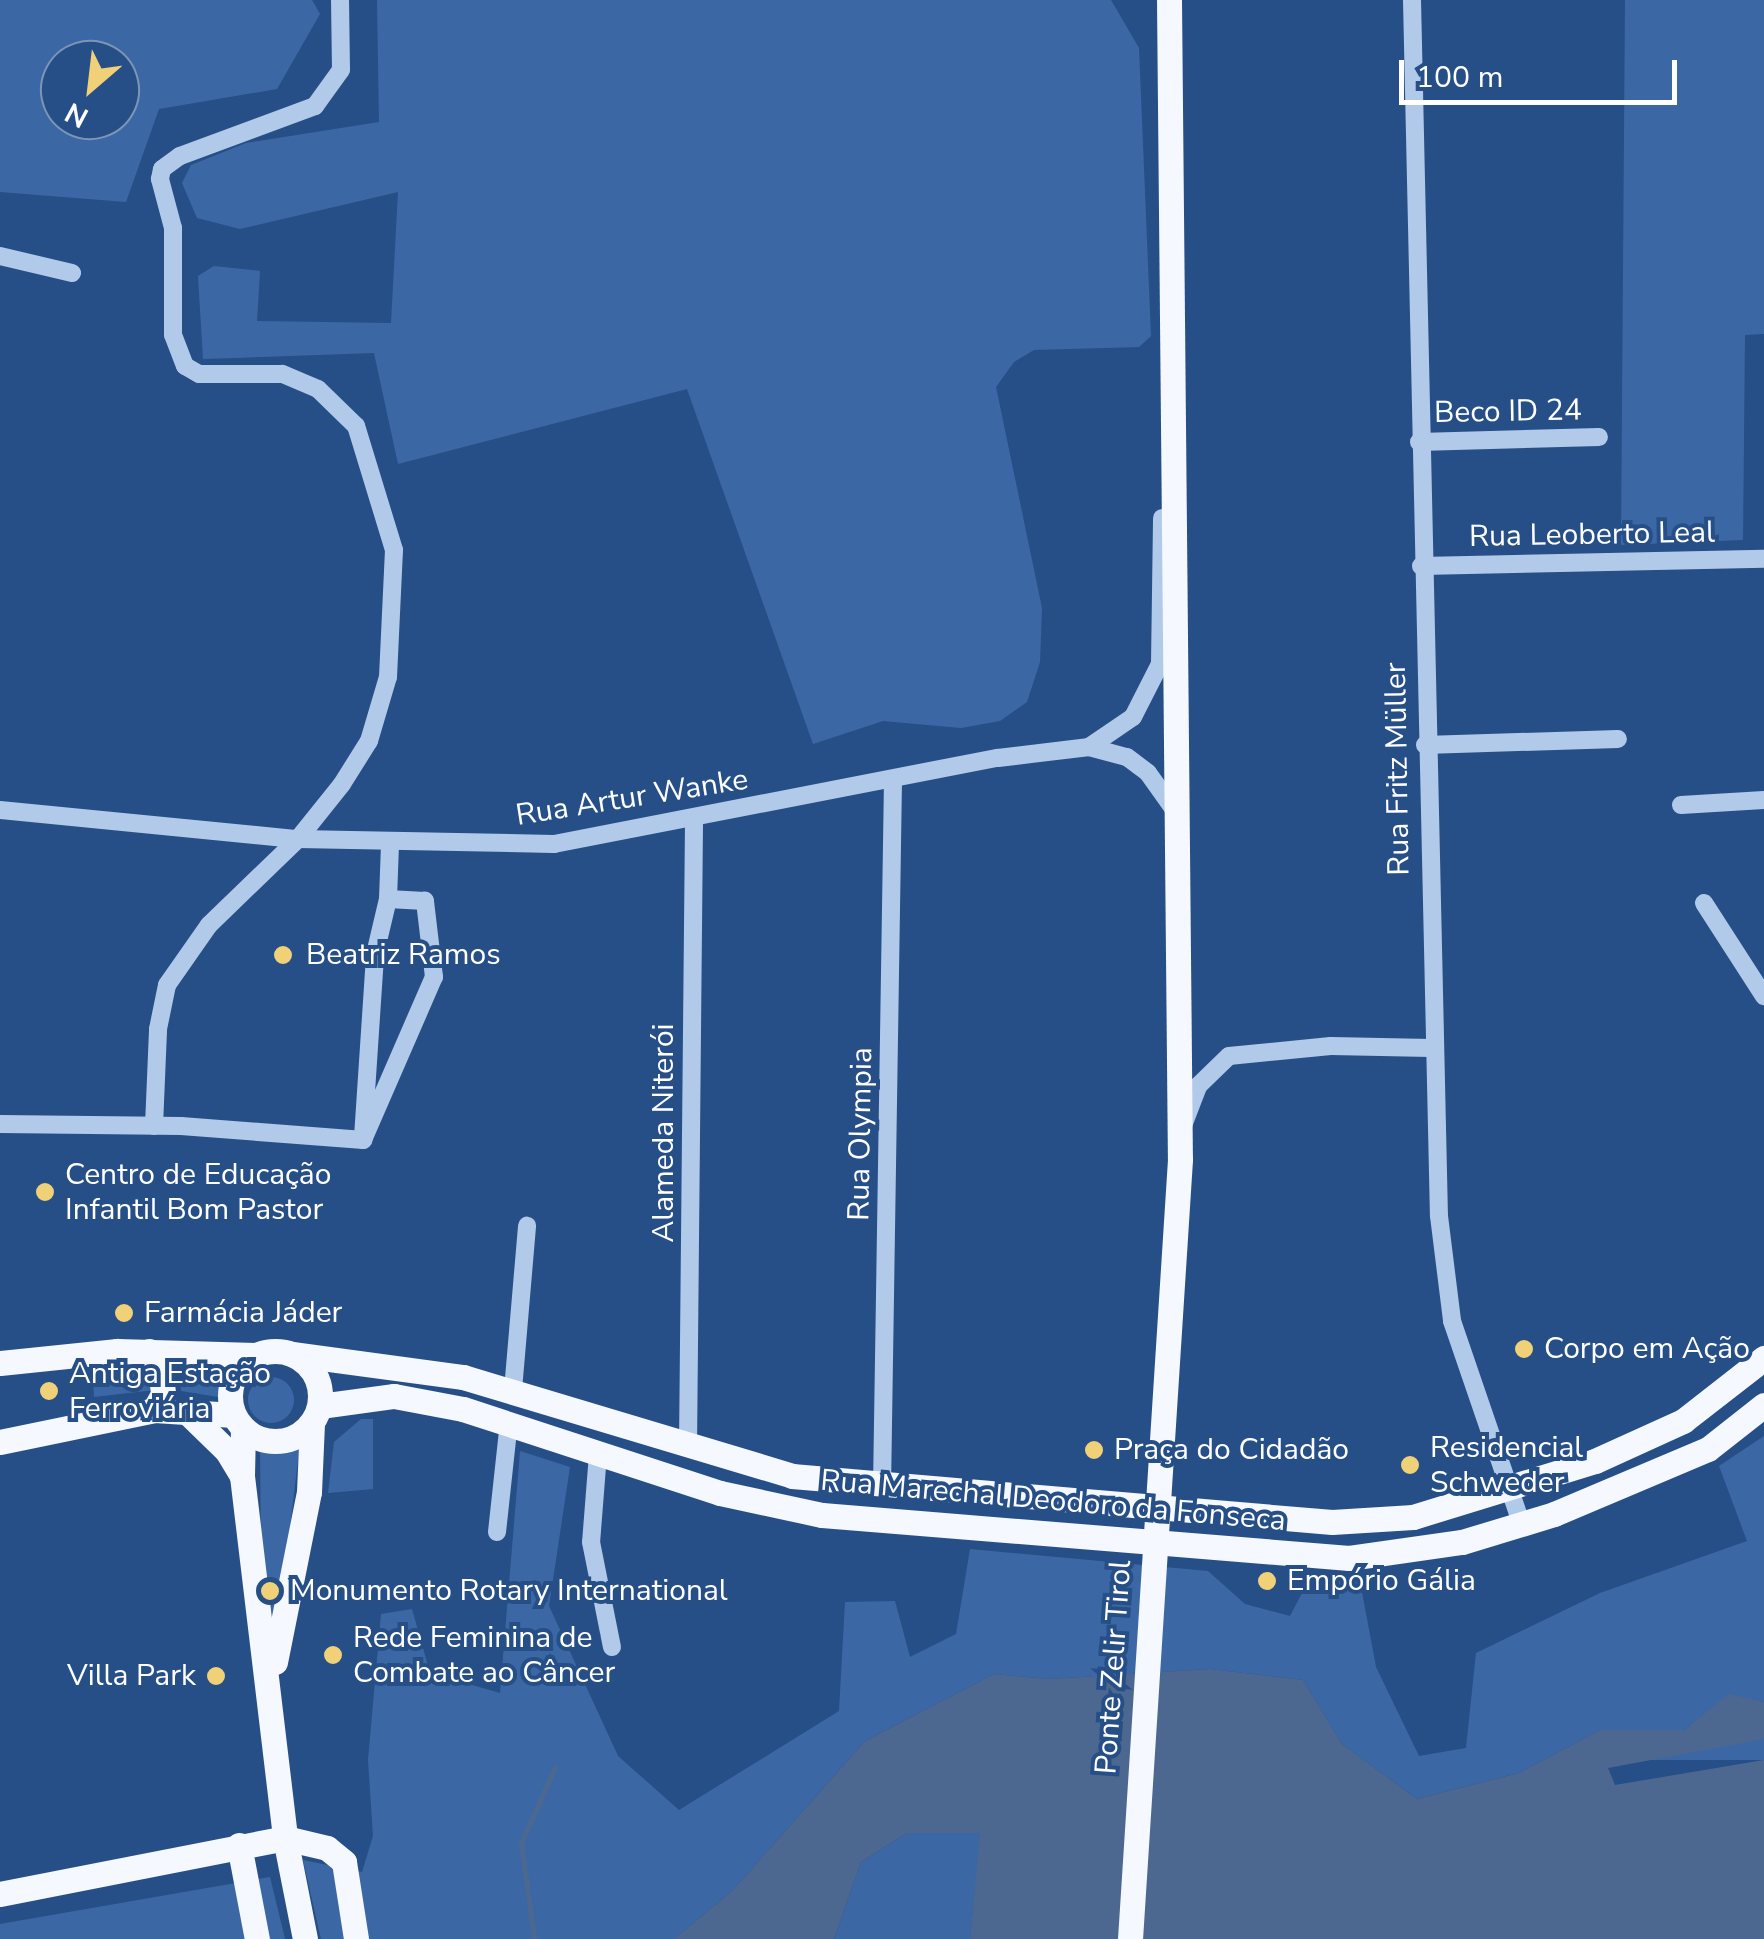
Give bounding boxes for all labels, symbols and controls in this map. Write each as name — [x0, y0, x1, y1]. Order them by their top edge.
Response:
north arrow — [40, 40, 140, 140]
scale bar — [1404, 40, 1682, 102]
text: 100 m — [1416, 57, 1503, 98]
text: N — [59, 93, 95, 136]
street label: Beco ID 24 — [1434, 393, 1582, 431]
street label: Rua Leoberto Leal — [1469, 515, 1715, 555]
street label: Rua Fritz Müller — [1378, 662, 1418, 876]
street label: Rua Artur Wanke — [513, 762, 751, 834]
place label: Beatriz Ramos — [306, 937, 501, 973]
marker: Beatriz Ramos — [270, 942, 296, 968]
street label: Alameda Niterói — [646, 1023, 682, 1243]
street label: Rua Olympia — [841, 1047, 881, 1221]
place label: Centro de Educação Infantil Bom Pastor — [65, 1157, 331, 1228]
marker: Centro de Educação Infantil Bom Pastor — [34, 1181, 56, 1203]
place label: Farmácia Jáder — [144, 1295, 342, 1331]
marker: Farmácia Jáder — [113, 1302, 135, 1324]
place label: Corpo em Ação — [1544, 1331, 1750, 1367]
marker: Corpo em Ação — [1513, 1338, 1535, 1360]
place label: Antiga Estação Ferroviária — [69, 1356, 271, 1426]
marker: Antiga Estação Ferroviária — [38, 1380, 60, 1402]
place label: Residencial Schweder — [1430, 1430, 1583, 1500]
place label: Praça do Cidadão — [1114, 1432, 1349, 1468]
marker: Praça do Cidadão — [1083, 1439, 1105, 1461]
marker: Residencial Schweder — [1399, 1454, 1421, 1476]
street label: Rua Marechal Deodoro da Fonseca — [819, 1463, 1287, 1539]
street label: Ponte Zelir Tirol — [1089, 1559, 1139, 1775]
place label: Empório Gália — [1287, 1563, 1476, 1599]
marker: Empório Gália — [1256, 1570, 1278, 1592]
place label: Monumento Rotary International — [290, 1573, 728, 1609]
marker: Monumento Rotary International — [259, 1580, 281, 1602]
place label: Rede Feminina de Combate ao Câncer — [353, 1620, 615, 1690]
marker: Rede Feminina de Combate ao Câncer — [322, 1644, 344, 1666]
place label: Villa Park — [67, 1658, 196, 1694]
marker: Villa Park — [205, 1665, 227, 1687]

